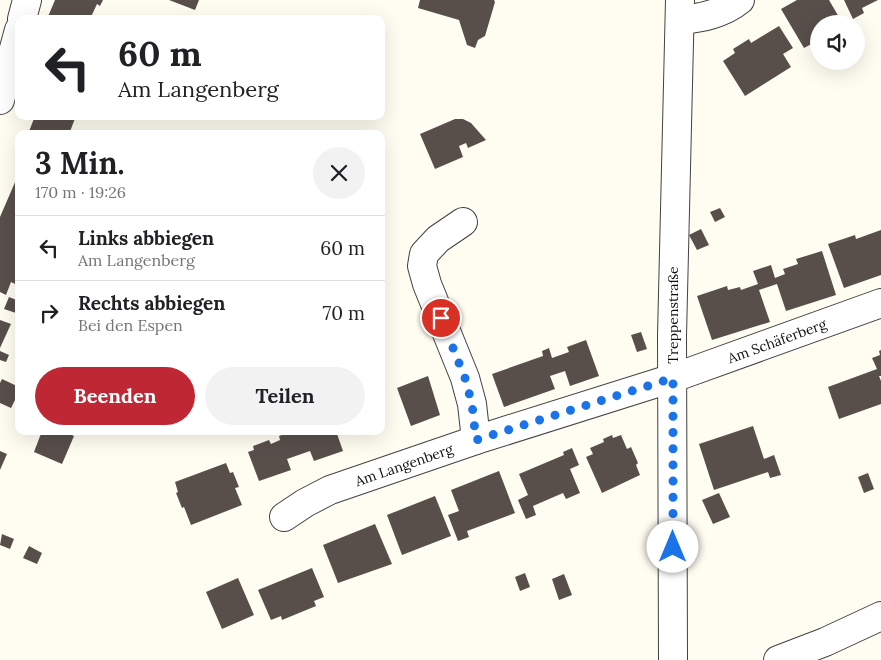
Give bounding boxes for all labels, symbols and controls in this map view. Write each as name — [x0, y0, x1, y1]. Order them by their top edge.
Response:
map controls — [810, 15, 865, 70]
button: sound — [810, 15, 865, 70]
text: 60 m — [118, 31, 202, 76]
icon: left — [35, 35, 100, 100]
text: Am Langenberg — [118, 75, 279, 103]
text: 3 Min. — [35, 144, 125, 182]
button: close — [313, 147, 365, 199]
text: 170 m · 19:26 — [35, 182, 126, 202]
text: Links abbiegen — [78, 226, 214, 250]
icon: left — [35, 234, 63, 262]
text: 60 m — [320, 236, 365, 260]
text: Am Langenberg — [78, 250, 195, 270]
street label: Treppenstraße — [664, 266, 682, 364]
text: Rechts abbiegen — [78, 291, 225, 315]
pin — [420, 297, 462, 339]
icon: right — [35, 299, 63, 327]
text: 70 m — [322, 301, 365, 325]
icon: arrive — [427, 304, 455, 332]
text: Bei den Espen — [78, 315, 183, 335]
street label: Am Schäferberg — [724, 315, 829, 368]
button: Beenden — [35, 367, 195, 425]
button: Teilen — [205, 367, 365, 425]
street label: Am Langenberg — [352, 440, 456, 490]
position arrow — [646, 520, 698, 572]

